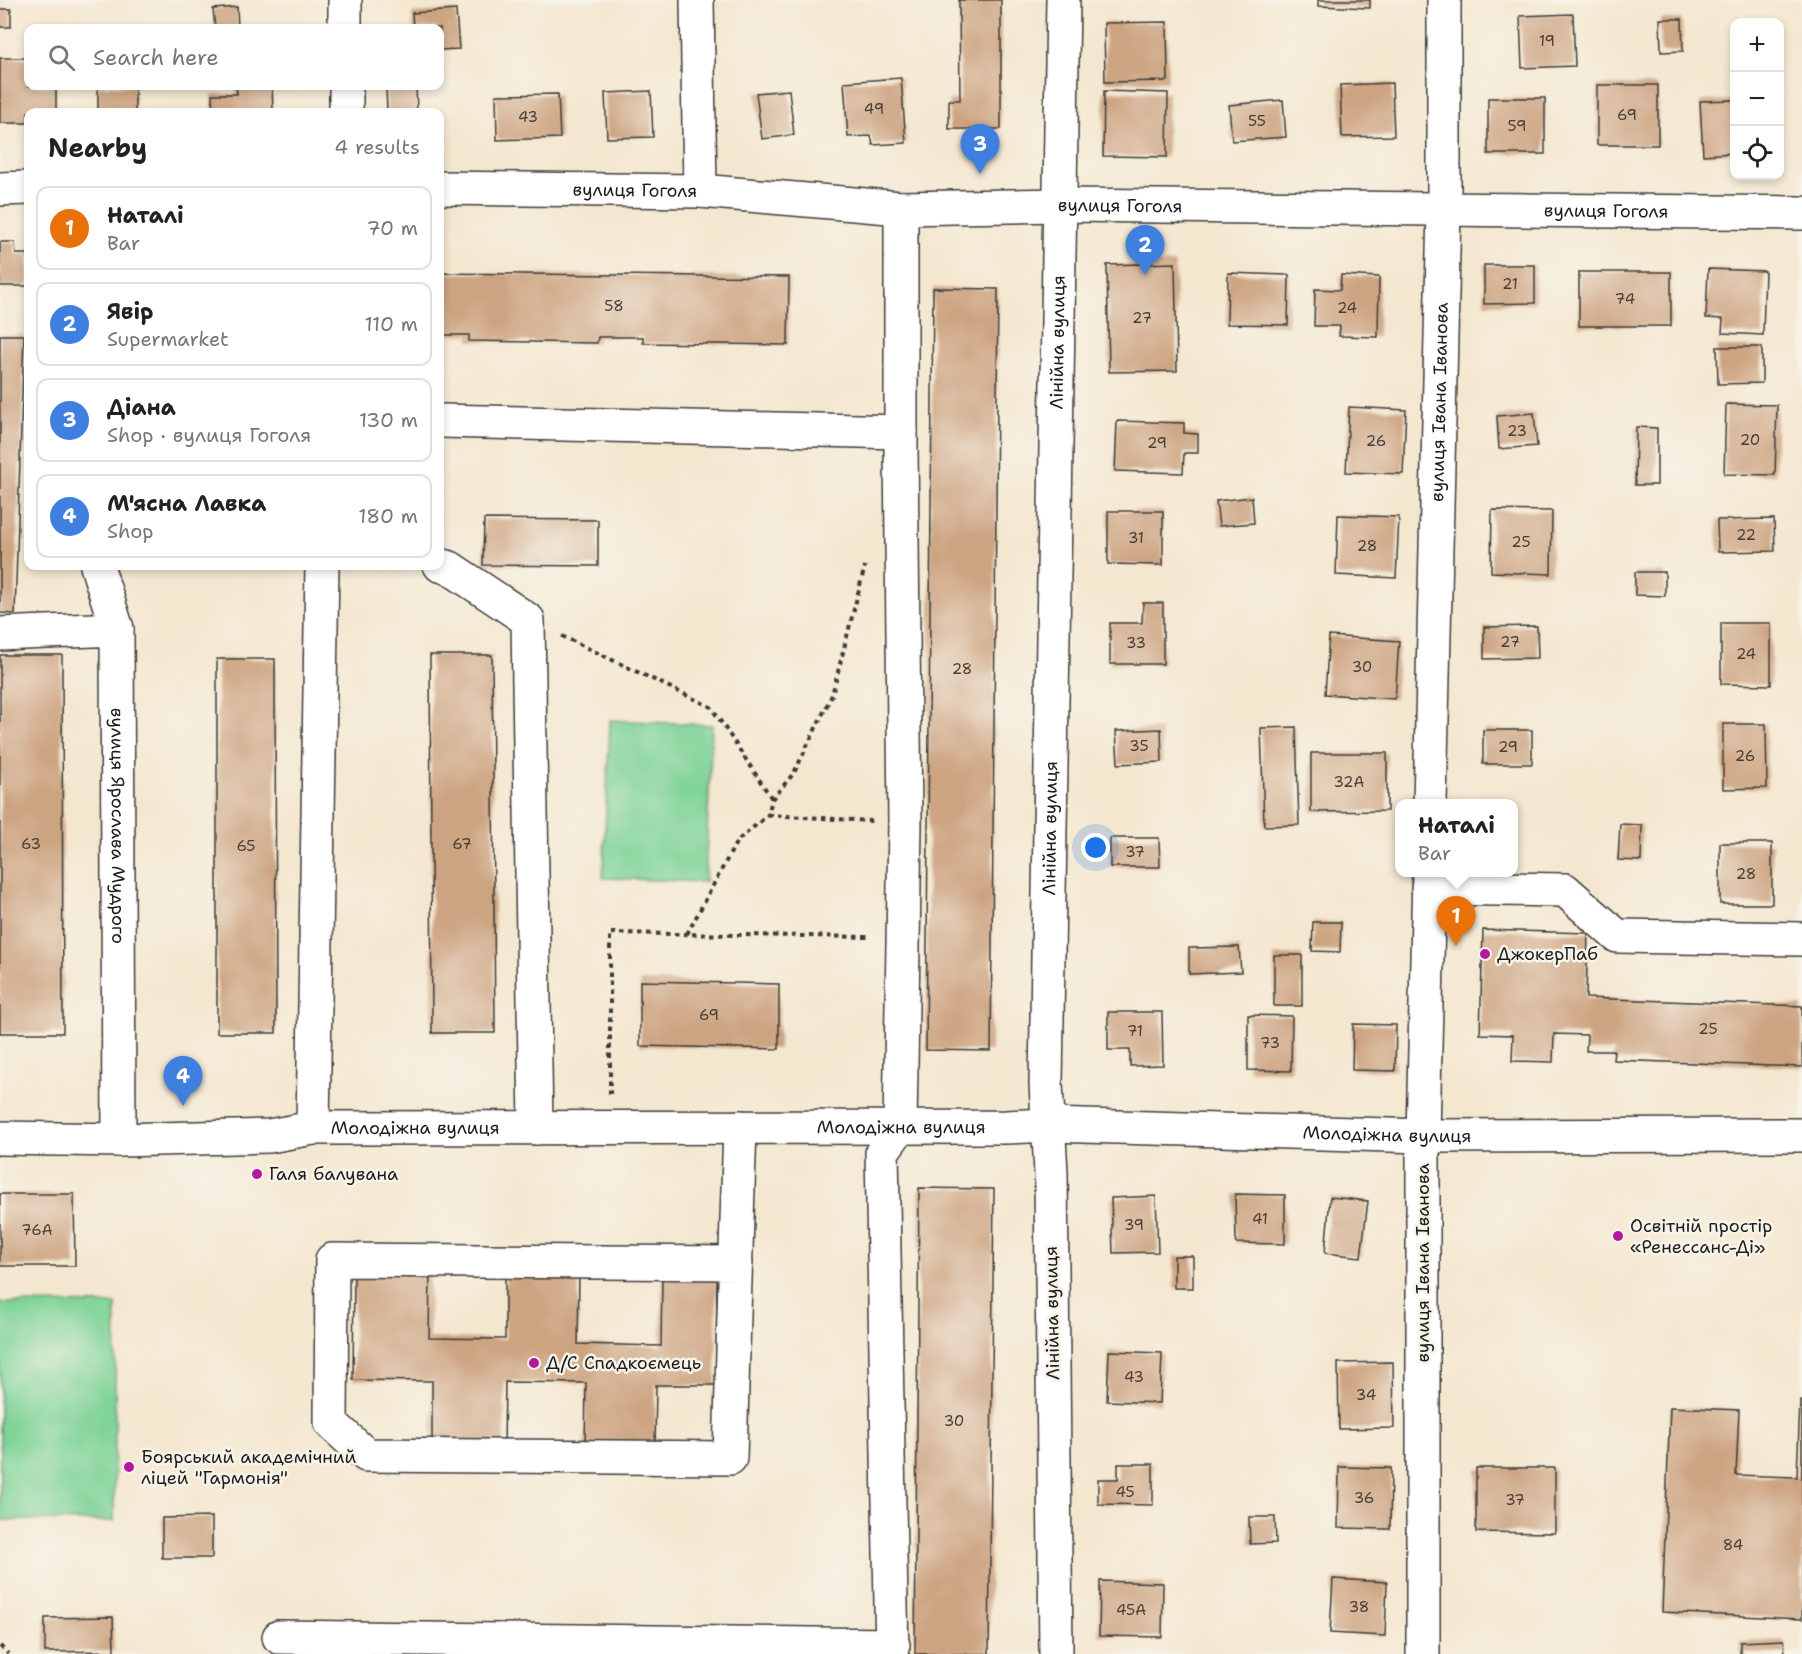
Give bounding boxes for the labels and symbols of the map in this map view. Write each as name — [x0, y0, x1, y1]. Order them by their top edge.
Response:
house number: 19 — [1539, 31, 1555, 51]
house number: 49 — [864, 99, 884, 119]
house number: 69 — [1617, 105, 1637, 125]
house number: 43 — [518, 107, 538, 127]
house number: 55 — [1248, 111, 1266, 131]
house number: 59 — [1508, 116, 1526, 136]
pin: 3 — [960, 124, 1000, 174]
street label: вулиця Гоголя — [573, 178, 697, 203]
street label: вулиця Гоголя — [1058, 193, 1183, 218]
street label: вулиця Гоголя — [1544, 198, 1669, 224]
pin: 2 — [1126, 226, 1164, 275]
house number: 21 — [1502, 274, 1518, 294]
street label: Лінійна вулиця — [1045, 275, 1071, 410]
house number: 74 — [1615, 289, 1635, 309]
house number: 58 — [604, 296, 624, 316]
house number: 24 — [1337, 298, 1357, 318]
street label: вулиця Івана Іванова — [1425, 302, 1454, 502]
house number: 27 — [1132, 308, 1152, 328]
house number: 23 — [1507, 421, 1527, 441]
house number: 20 — [1740, 430, 1760, 450]
house number: 26 — [1366, 431, 1386, 451]
house number: 29 — [1147, 433, 1167, 453]
house number: 22 — [1736, 525, 1756, 545]
house number: 31 — [1128, 528, 1144, 548]
house number: 25 — [1511, 532, 1531, 552]
house number: 28 — [1357, 536, 1377, 556]
house number: 27 — [1500, 632, 1520, 652]
house number: 33 — [1126, 633, 1146, 653]
house number: 24 — [1736, 644, 1756, 664]
house number: 30 — [1352, 657, 1372, 677]
house number: 28 — [952, 659, 972, 679]
street label: вулиця Ярослава Мудрого — [105, 708, 130, 944]
house number: 35 — [1129, 736, 1149, 756]
house number: 29 — [1498, 737, 1518, 757]
house number: 26 — [1735, 746, 1755, 766]
street label: Лінійна вулиця — [1037, 761, 1063, 895]
house number: 32А — [1334, 772, 1365, 792]
your location — [1081, 833, 1110, 862]
house number: 63 — [21, 834, 41, 854]
house number: 67 — [452, 834, 472, 854]
house number: 65 — [236, 836, 256, 856]
house number: 37 — [1125, 842, 1145, 862]
house number: 28 — [1736, 864, 1756, 884]
pin: 1 — [1436, 896, 1476, 946]
place label: ДжокерПаб — [1497, 942, 1598, 966]
marker: ДжокерПаб — [1478, 947, 1492, 961]
house number: 69 — [699, 1005, 719, 1025]
house number: 25 — [1698, 1019, 1718, 1039]
house number: 71 — [1127, 1021, 1143, 1041]
house number: 73 — [1260, 1033, 1280, 1053]
pin: 4 — [164, 1056, 202, 1106]
street label: Молодіжна вулиця — [817, 1115, 986, 1139]
street label: Молодіжна вулиця — [331, 1116, 500, 1140]
street label: Молодіжна вулиця — [1302, 1120, 1471, 1148]
place label: Галя балувана — [269, 1162, 398, 1186]
street label: вулиця Івана Іванова — [1411, 1163, 1435, 1363]
marker: Галя балувана — [250, 1167, 264, 1181]
house number: 41 — [1252, 1209, 1268, 1229]
place label: Освітній простір «Ренессанс-Ді» — [1630, 1214, 1772, 1259]
house number: 39 — [1124, 1215, 1144, 1235]
house number: 76А — [21, 1220, 53, 1240]
marker: Освітній простір «Ренессанс-Ді» — [1611, 1229, 1625, 1243]
street label: Лінійна вулиця — [1039, 1246, 1065, 1380]
place label: Д/С Спадкоємець — [546, 1351, 701, 1375]
marker: Д/С Спадкоємець — [527, 1356, 541, 1370]
house number: 43 — [1124, 1367, 1144, 1387]
house number: 34 — [1356, 1385, 1376, 1405]
house number: 30 — [944, 1411, 964, 1431]
place label: Боярський академічний ліцей "Гармонія" — [141, 1445, 356, 1490]
marker: Боярський академічний ліцей "Гармонія" — [122, 1460, 136, 1474]
house number: 45 — [1115, 1482, 1135, 1502]
house number: 36 — [1354, 1488, 1374, 1508]
house number: 37 — [1505, 1490, 1525, 1510]
house number: 84 — [1723, 1535, 1743, 1555]
house number: 38 — [1349, 1597, 1369, 1617]
house number: 45А — [1116, 1600, 1146, 1620]

